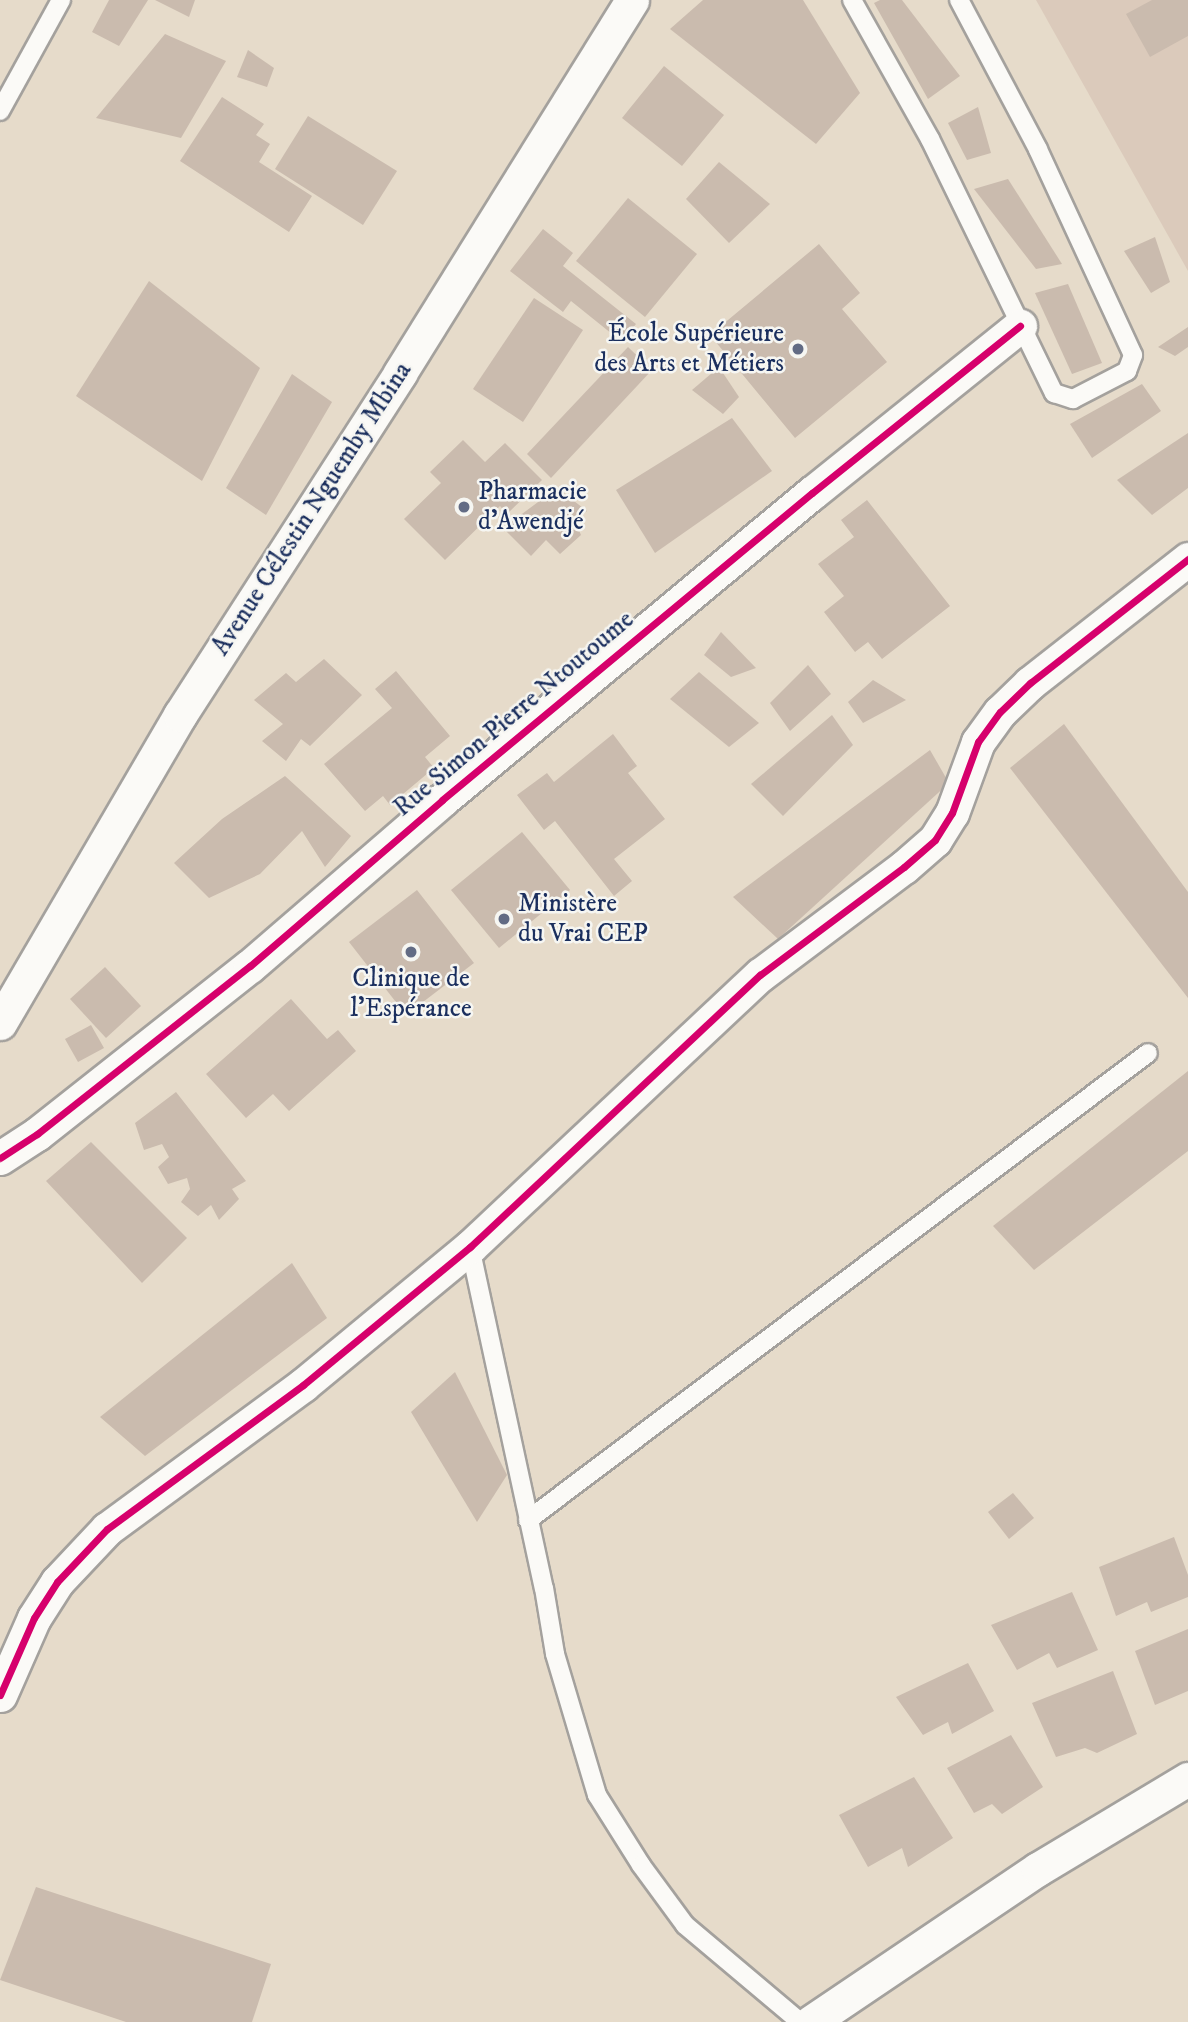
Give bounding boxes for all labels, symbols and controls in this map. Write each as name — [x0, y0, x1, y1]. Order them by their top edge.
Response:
place label: École Supérieure des Arts et Métiers — [594, 318, 784, 380]
marker: École Supérieure des Arts et Métiers — [790, 341, 806, 357]
street label: Avenue Célestin Nguemby Mbina — [205, 356, 419, 662]
place label: Pharmacie d'Awendjé — [478, 476, 587, 538]
marker: Pharmacie d'Awendjé — [456, 499, 472, 515]
street label: Rue Simon Pierre Ntoutoume — [388, 604, 640, 824]
place label: Ministère du Vrai CEP — [518, 888, 648, 950]
marker: Ministère du Vrai CEP — [496, 911, 512, 927]
marker: Clinique de l'Espérance — [403, 944, 419, 960]
place label: Clinique de l'Espérance — [350, 963, 472, 1024]

